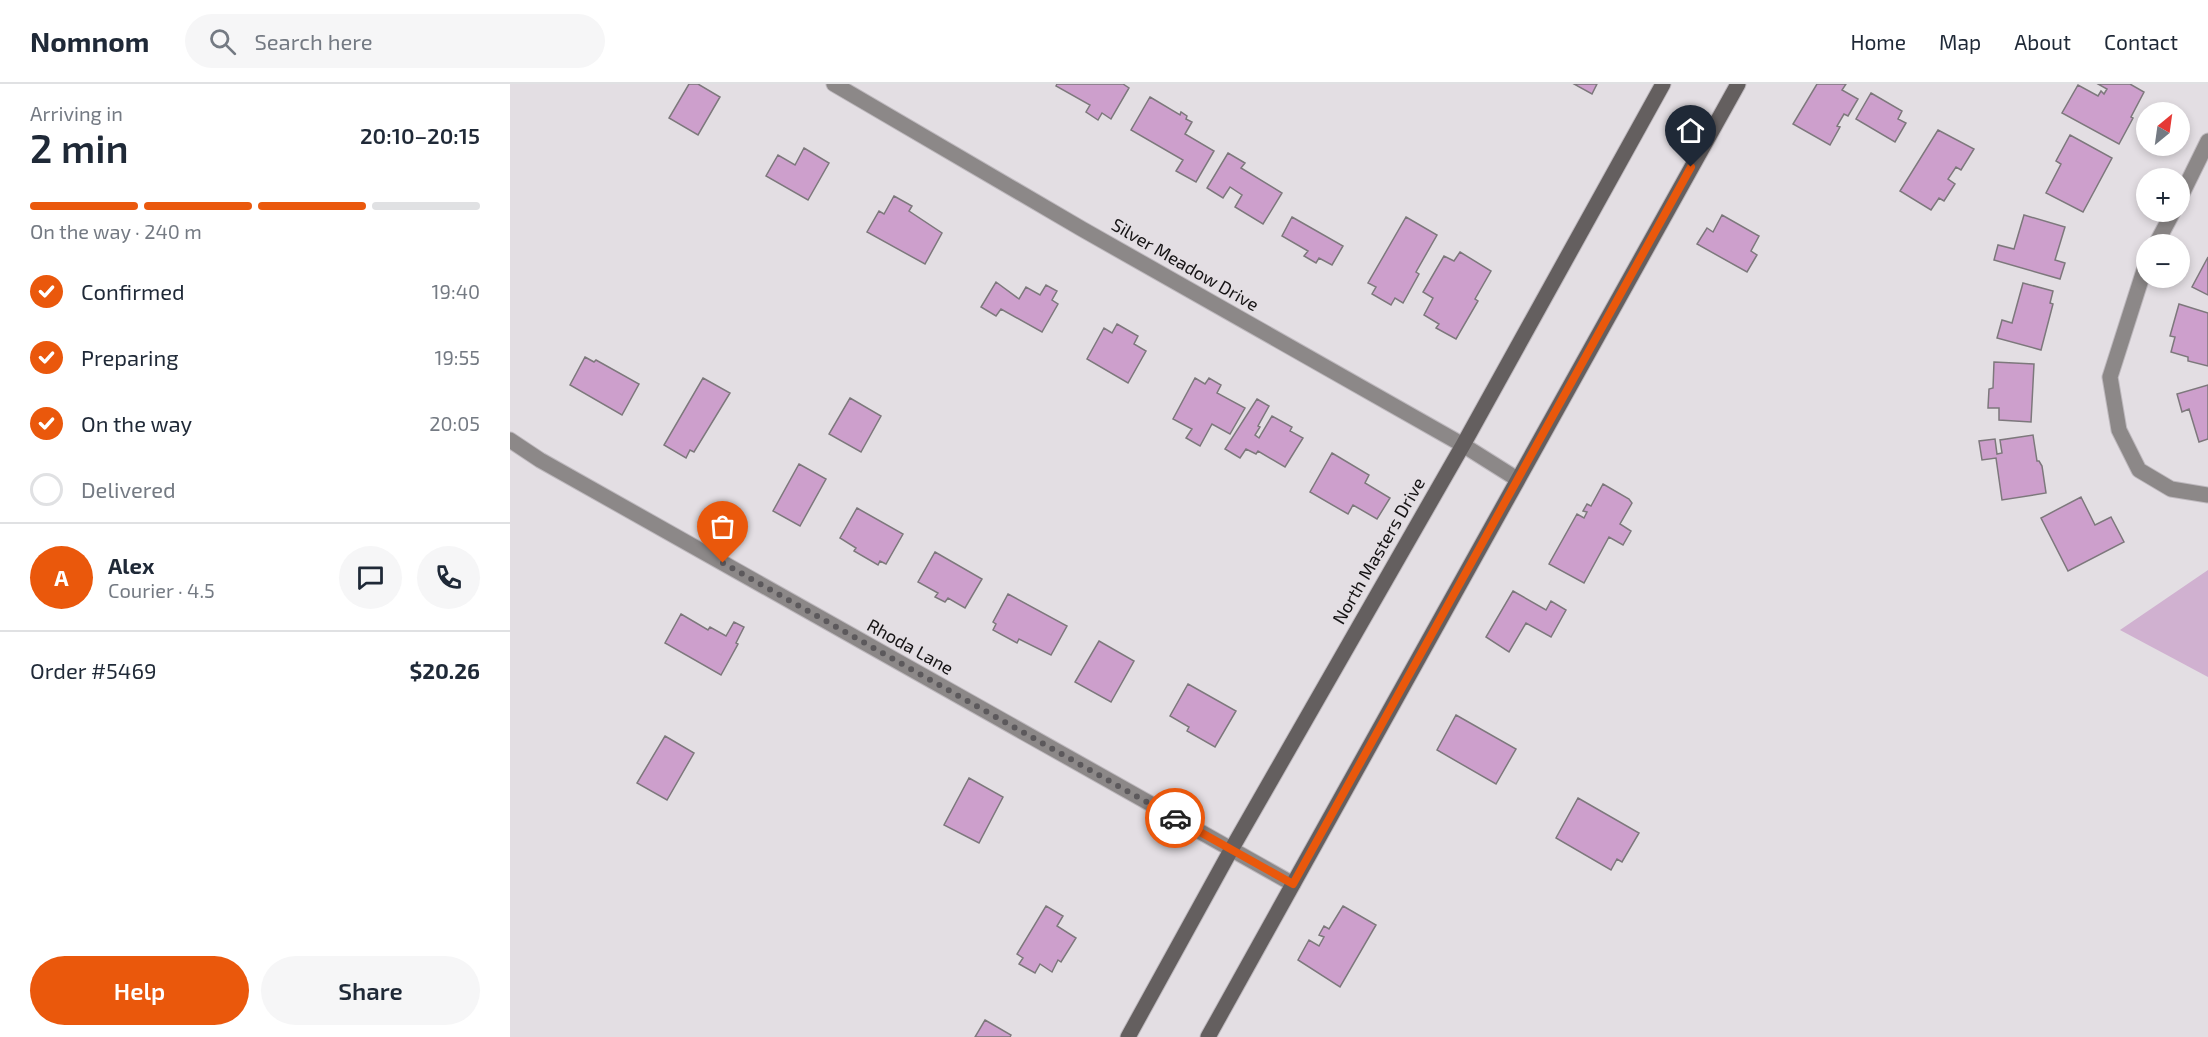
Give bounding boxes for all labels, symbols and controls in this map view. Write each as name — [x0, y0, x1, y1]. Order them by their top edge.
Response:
search box — [185, 14, 605, 68]
text: Nomnom — [30, 24, 149, 58]
icon: search — [206, 25, 239, 58]
text: Search here — [254, 28, 373, 54]
text: Home — [1850, 29, 1906, 54]
text: Map — [1939, 29, 1981, 54]
text: About — [2014, 29, 2071, 54]
text: Contact — [2104, 29, 2178, 54]
text: Arriving in — [30, 101, 123, 125]
north arrow — [2136, 102, 2190, 156]
map controls — [2136, 102, 2190, 288]
pin — [1665, 105, 1716, 167]
icon: home — [1674, 114, 1707, 147]
text: 20:10–20:15 — [360, 122, 480, 148]
text: 2 min — [30, 124, 129, 171]
button: + — [2136, 168, 2190, 222]
street label: Silver Meadow Drive — [1108, 213, 1263, 315]
text: On the way · 240 m — [30, 219, 202, 243]
button: − — [2136, 234, 2190, 288]
icon: check — [30, 275, 63, 308]
text: Confirmed — [81, 278, 185, 304]
text: 19:40 — [432, 279, 480, 303]
icon: check — [30, 341, 63, 374]
text: Preparing — [81, 344, 179, 370]
text: 19:55 — [434, 345, 480, 369]
icon: check — [30, 407, 63, 440]
text: On the way — [81, 410, 192, 436]
text: 20:05 — [429, 411, 480, 435]
street label: North Masters Drive — [1327, 473, 1429, 628]
text: Delivered — [81, 476, 176, 502]
pin — [697, 501, 748, 563]
icon: bag — [706, 510, 739, 543]
button: chat — [339, 546, 402, 609]
button: phone — [417, 546, 480, 609]
text: Alex — [108, 552, 154, 578]
text: A — [54, 564, 69, 590]
text: Courier · 4.5 — [108, 578, 215, 602]
street label: Rhoda Lane — [863, 613, 957, 679]
text: Order #5469 — [30, 657, 157, 683]
text: $20.26 — [409, 657, 480, 683]
courier — [1145, 788, 1205, 848]
icon: car — [1159, 802, 1192, 835]
button: Help — [30, 956, 249, 1025]
button: Share — [261, 956, 480, 1025]

